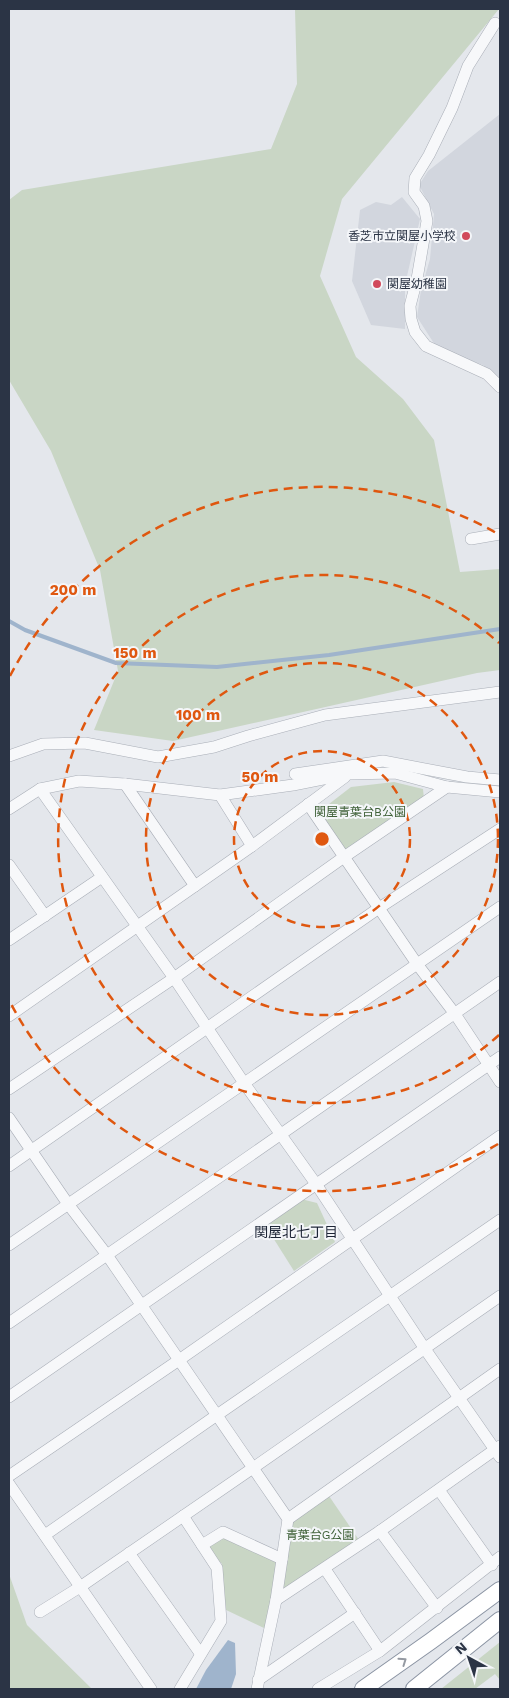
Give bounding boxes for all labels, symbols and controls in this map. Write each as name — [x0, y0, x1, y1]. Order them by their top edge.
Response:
place label: 香芝市立関屋小学校 — [348, 229, 456, 243]
marker: 香芝市立関屋小学校 — [460, 230, 472, 242]
place label: 関屋幼稚園 — [387, 277, 447, 291]
marker: 関屋幼稚園 — [371, 278, 383, 290]
text: 200 m — [50, 581, 96, 599]
text: 150 m — [113, 644, 157, 662]
text: 100 m — [176, 706, 220, 724]
text: 50 m — [242, 768, 278, 786]
park label: 関屋青葉台B公園 — [314, 805, 406, 819]
centre of rings — [313, 830, 331, 848]
district label: 関屋北七丁目 — [254, 1224, 338, 1240]
park label: 青葉台G公園 — [286, 1528, 354, 1542]
north arrow — [444, 1633, 494, 1683]
text: N — [452, 1639, 470, 1658]
one-way arrow — [397, 1658, 406, 1667]

